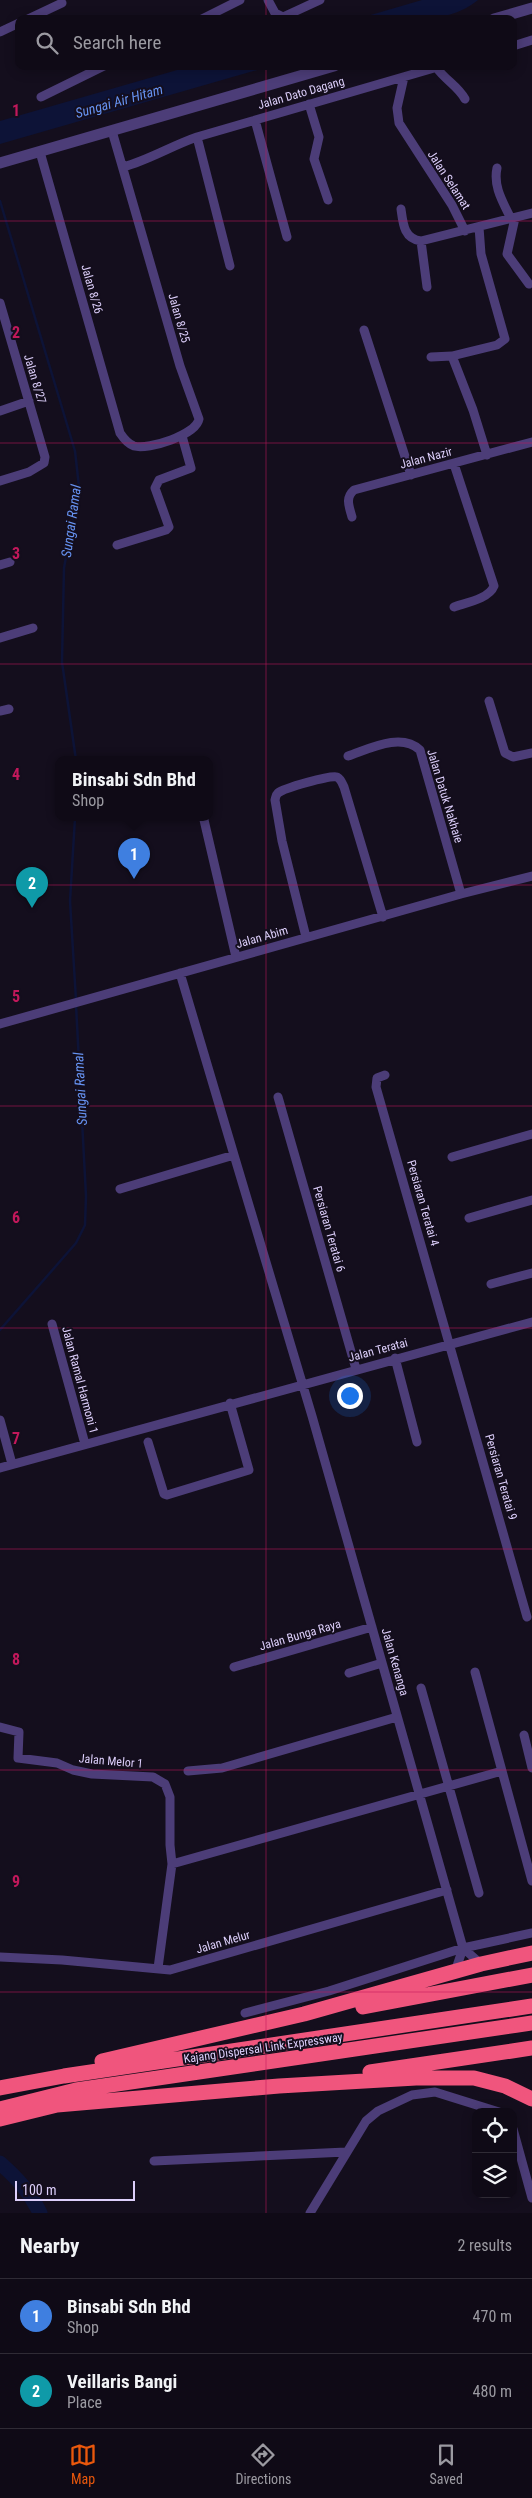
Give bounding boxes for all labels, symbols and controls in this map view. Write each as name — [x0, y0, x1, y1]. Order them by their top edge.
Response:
search box — [15, 15, 517, 70]
icon: search — [33, 29, 61, 57]
text: Search here — [73, 31, 161, 54]
street label: Jalan Dato Dagang — [256, 74, 346, 112]
water label: Sungai Air Hitam — [73, 81, 165, 121]
text: 1 — [12, 101, 20, 120]
street label: Jalan Selamat — [425, 148, 473, 212]
street label: Jalan 8/26 — [78, 263, 106, 315]
street label: Jalan 8/25 — [165, 292, 193, 344]
text: 2 — [12, 323, 20, 342]
street label: Jalan 8/27 — [21, 353, 49, 405]
street label: Jalan Nazir — [398, 444, 454, 472]
water label: Sungai Ramal — [58, 483, 84, 558]
text: 3 — [12, 544, 20, 563]
street label: Jalan Datuk Nakhaie — [424, 747, 466, 845]
popup — [55, 756, 213, 821]
text: 4 — [12, 765, 20, 784]
text: Binsabi Sdn Bhd — [72, 768, 196, 791]
text: Shop — [72, 791, 104, 810]
pin: 1 — [118, 838, 150, 879]
pin: 2 — [16, 867, 48, 908]
street label: Jalan Abim — [234, 923, 290, 951]
text: 5 — [12, 987, 20, 1006]
water label: Sungai Ramal — [70, 1051, 90, 1126]
street label: Persiaran Teratai 4 — [404, 1159, 442, 1248]
street label: Persiaran Teratai 6 — [310, 1185, 348, 1274]
text: 6 — [12, 1208, 20, 1227]
street label: Jalan Ramal Harmoni 1 — [59, 1325, 101, 1435]
street label: Jalan Teratai — [347, 1335, 409, 1365]
your location — [337, 1383, 363, 1409]
text: 7 — [12, 1429, 20, 1448]
street label: Persiaran Teratai 9 — [482, 1433, 520, 1522]
street label: Jalan Bunga Raya — [258, 1617, 342, 1653]
street label: Jalan Kenanga — [379, 1627, 411, 1698]
text: 8 — [12, 1650, 20, 1669]
street label: Jalan Melor 1 — [78, 1751, 144, 1771]
text: 9 — [12, 1872, 20, 1891]
street label: Jalan Melur — [194, 1928, 252, 1956]
street label: Kajang Dispersal Link Expressway — [183, 2030, 343, 2066]
map controls — [472, 2108, 517, 2198]
button: locate — [472, 2108, 517, 2153]
button: layers — [472, 2153, 517, 2198]
scale bar — [15, 2178, 135, 2201]
text: 100 m — [22, 2182, 57, 2198]
text: Nearby — [20, 2234, 79, 2258]
text: 2 results — [457, 2236, 512, 2255]
text: Binsabi Sdn Bhd — [67, 2295, 191, 2318]
text: 1 — [32, 2307, 40, 2326]
text: 470 m — [473, 2307, 512, 2326]
text: Shop — [67, 2318, 99, 2337]
text: Veillaris Bangi — [67, 2370, 177, 2393]
text: 2 — [32, 2382, 40, 2401]
text: 480 m — [473, 2382, 512, 2401]
text: Place — [67, 2393, 102, 2412]
tab: Map — [69, 2441, 97, 2487]
tab: Directions — [235, 2441, 291, 2487]
tab: Saved — [430, 2441, 463, 2487]

